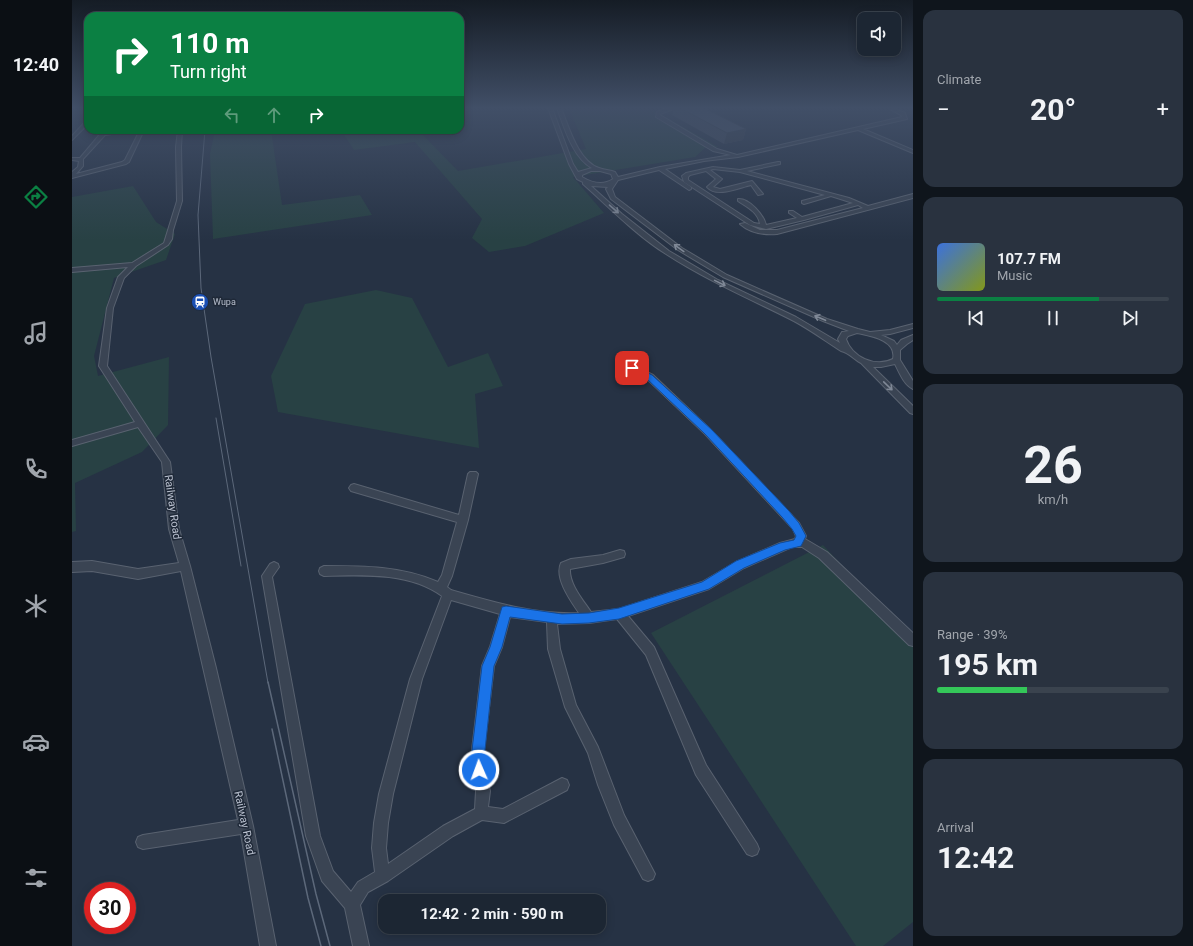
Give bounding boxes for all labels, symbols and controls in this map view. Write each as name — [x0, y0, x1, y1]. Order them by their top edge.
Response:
map controls — [857, 12, 901, 56]
button: sound — [857, 12, 901, 56]
text: 110 m — [170, 27, 249, 60]
icon: right — [104, 28, 156, 80]
text: 12:40 — [13, 54, 59, 75]
text: Turn right — [170, 61, 247, 82]
text: Climate — [937, 72, 981, 87]
text: 20° — [1030, 92, 1076, 127]
text: − — [937, 97, 950, 122]
text: + — [1157, 97, 1169, 122]
icon: left — [221, 104, 243, 126]
icon: ahead — [263, 104, 285, 126]
icon: right — [305, 104, 327, 126]
icon: directions — [22, 183, 50, 211]
one-way arrow — [608, 205, 619, 214]
one-way arrow — [674, 244, 685, 252]
text: 107.7 FM — [997, 250, 1061, 268]
text: Music — [997, 268, 1032, 283]
one-way arrow — [714, 280, 726, 287]
station icon: Wupa — [190, 292, 210, 312]
place label: Wupa — [213, 297, 236, 307]
icon: previous — [965, 307, 987, 329]
icon: pause — [1042, 307, 1064, 329]
icon: next — [1119, 307, 1141, 329]
one-way arrow — [815, 314, 827, 321]
icon: music — [22, 319, 50, 347]
pin — [615, 351, 649, 385]
icon: arrive — [621, 357, 643, 379]
one-way arrow — [883, 381, 893, 390]
text: 26 — [1023, 435, 1083, 496]
icon: phone — [22, 455, 50, 483]
street label: Railway Road — [162, 474, 183, 540]
text: km/h — [1038, 492, 1068, 507]
icon: climate — [22, 592, 50, 620]
text: Range · 39% — [937, 627, 1007, 642]
text: 195 km — [937, 647, 1038, 682]
icon: car — [22, 728, 50, 756]
position arrow — [458, 749, 500, 791]
street label: Railway Road — [231, 790, 258, 856]
text: Arrival — [937, 820, 974, 835]
text: 12:42 — [937, 840, 1014, 875]
icon: filters — [22, 864, 50, 892]
speed limit sign: 30 — [84, 882, 136, 934]
text: 12:42 · 2 min · 590 m — [421, 905, 563, 923]

